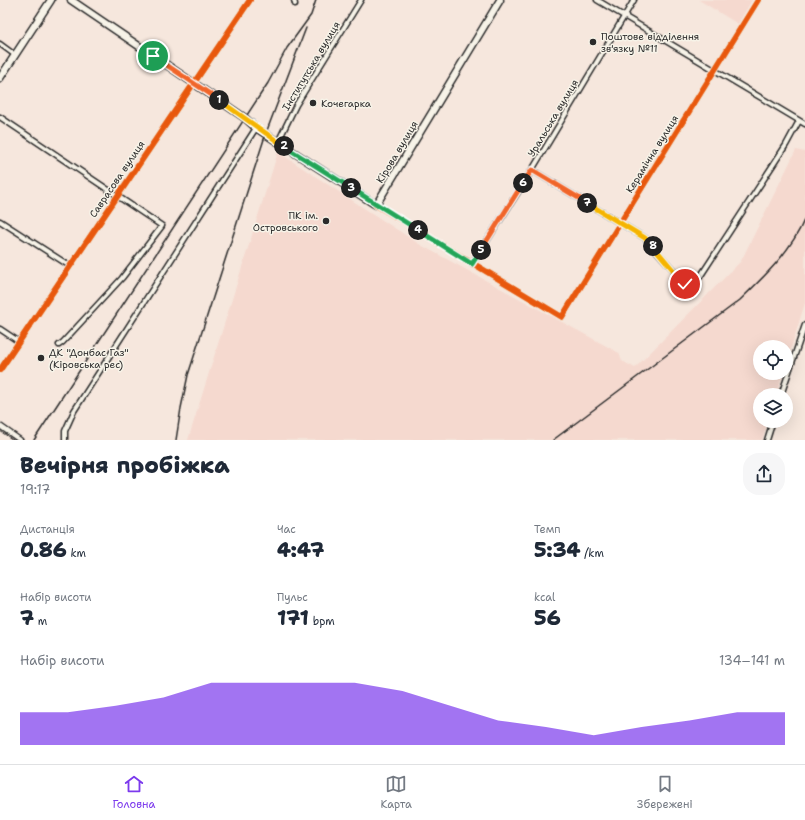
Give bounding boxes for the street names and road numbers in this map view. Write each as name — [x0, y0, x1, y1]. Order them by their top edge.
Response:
street label: Інститутська вулиця — [279, 19, 343, 113]
street label: Уральська вулиця — [525, 77, 581, 159]
street label: Керамічна вулиця — [623, 113, 681, 195]
street label: Кірова вулиця — [373, 118, 421, 186]
street label: Саврасова вулиця — [86, 138, 148, 220]

